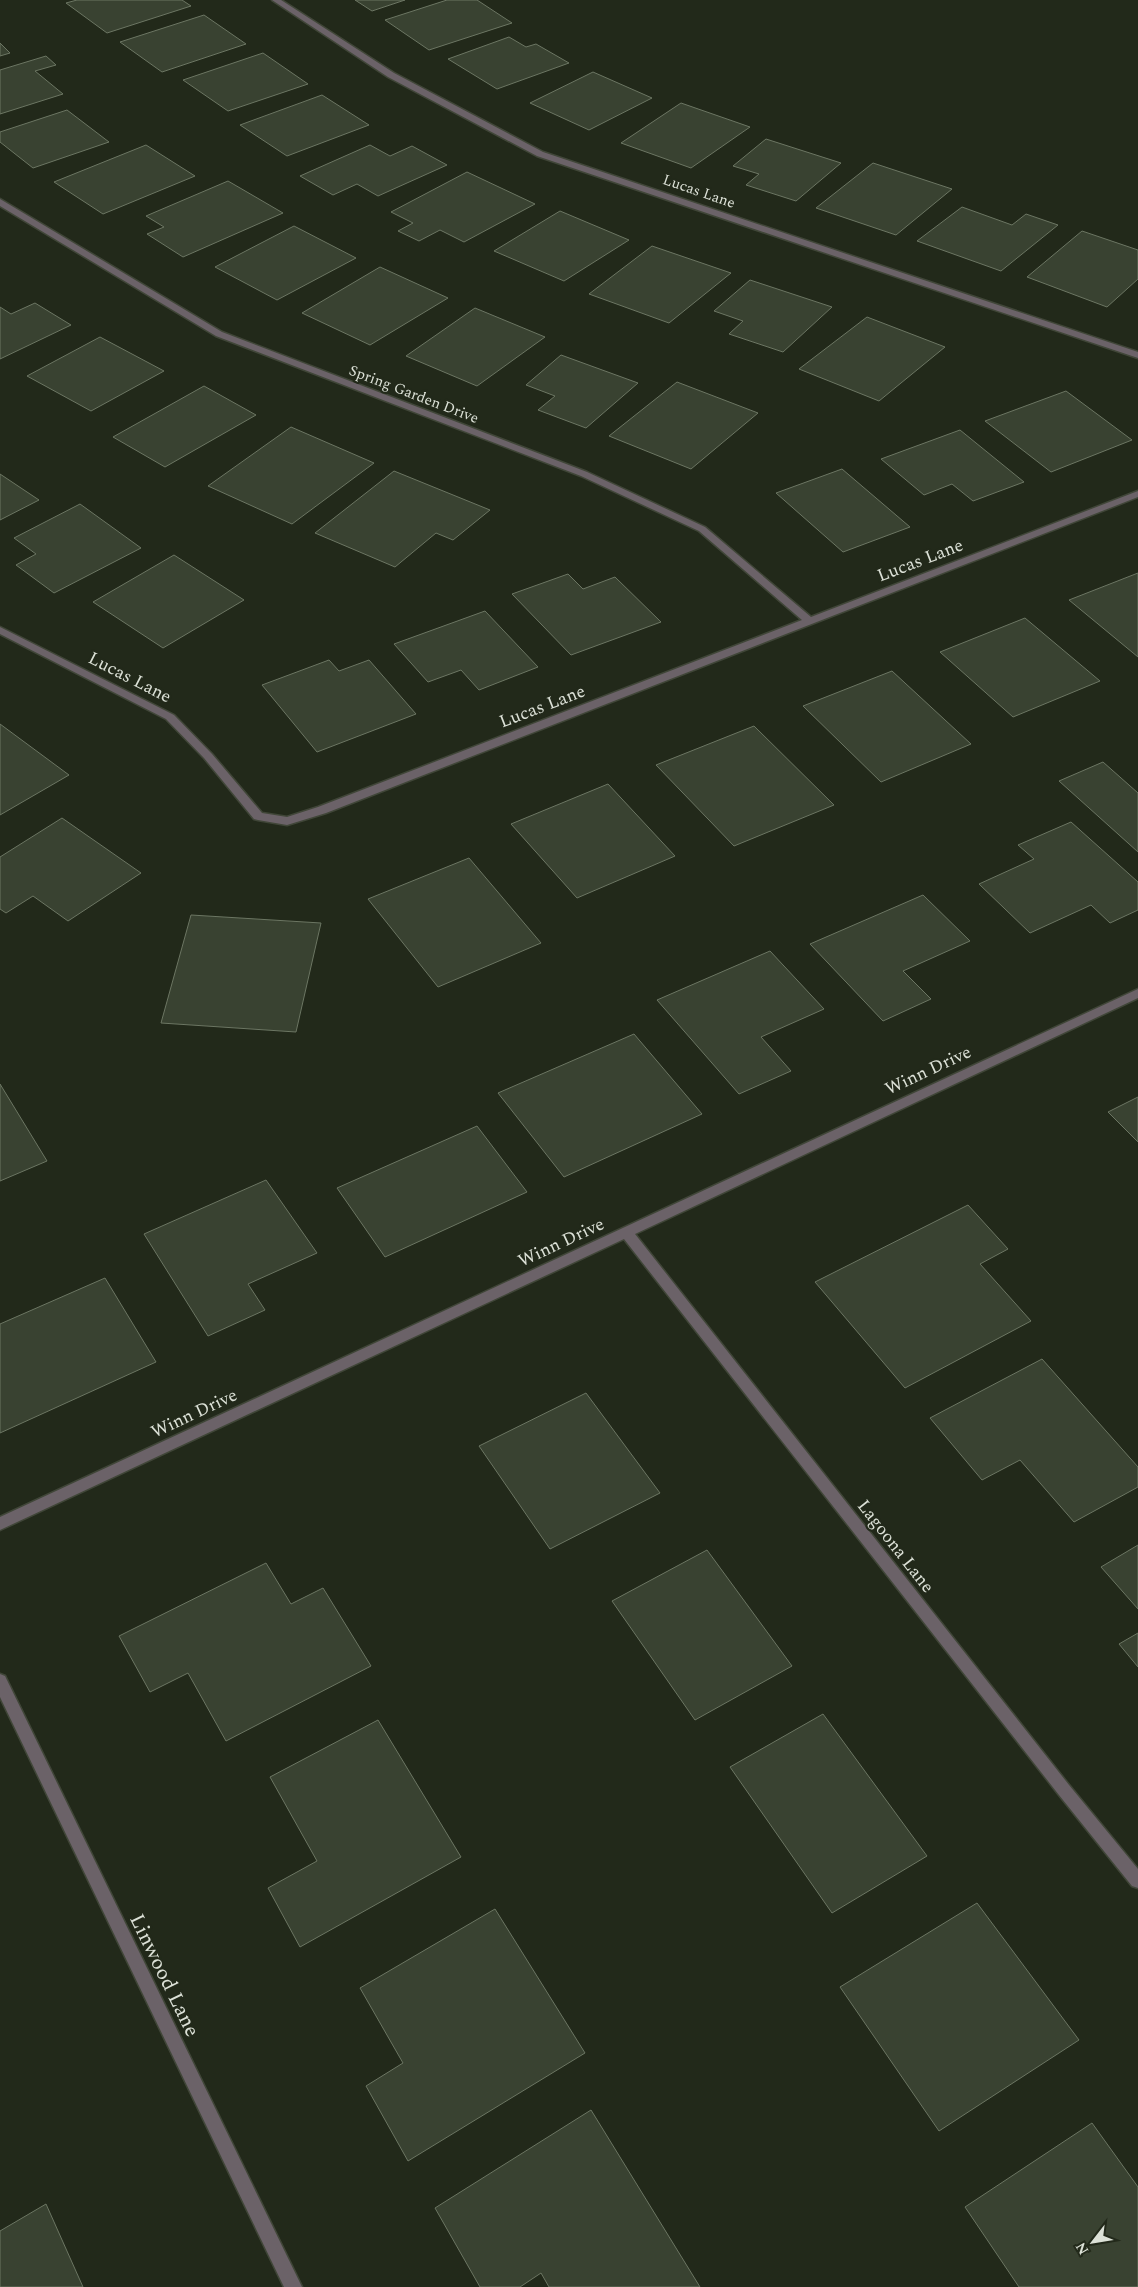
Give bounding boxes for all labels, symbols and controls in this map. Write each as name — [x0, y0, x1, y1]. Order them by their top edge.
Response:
street label: Lucas Lane — [659, 168, 738, 215]
street label: Spring Garden Drive — [346, 359, 482, 430]
street label: Lucas Lane — [873, 532, 967, 589]
street label: Lucas Lane — [83, 645, 176, 710]
street label: Lucas Lane — [495, 678, 589, 735]
street label: Winn Drive — [881, 1039, 976, 1102]
street label: Winn Drive — [514, 1211, 609, 1274]
street label: Winn Drive — [147, 1382, 242, 1445]
street label: Lagoona Lane — [850, 1494, 941, 1599]
street label: Linwood Lane — [120, 1908, 208, 2042]
north arrow — [1068, 2217, 1118, 2267]
text: N — [1070, 2238, 1094, 2259]

